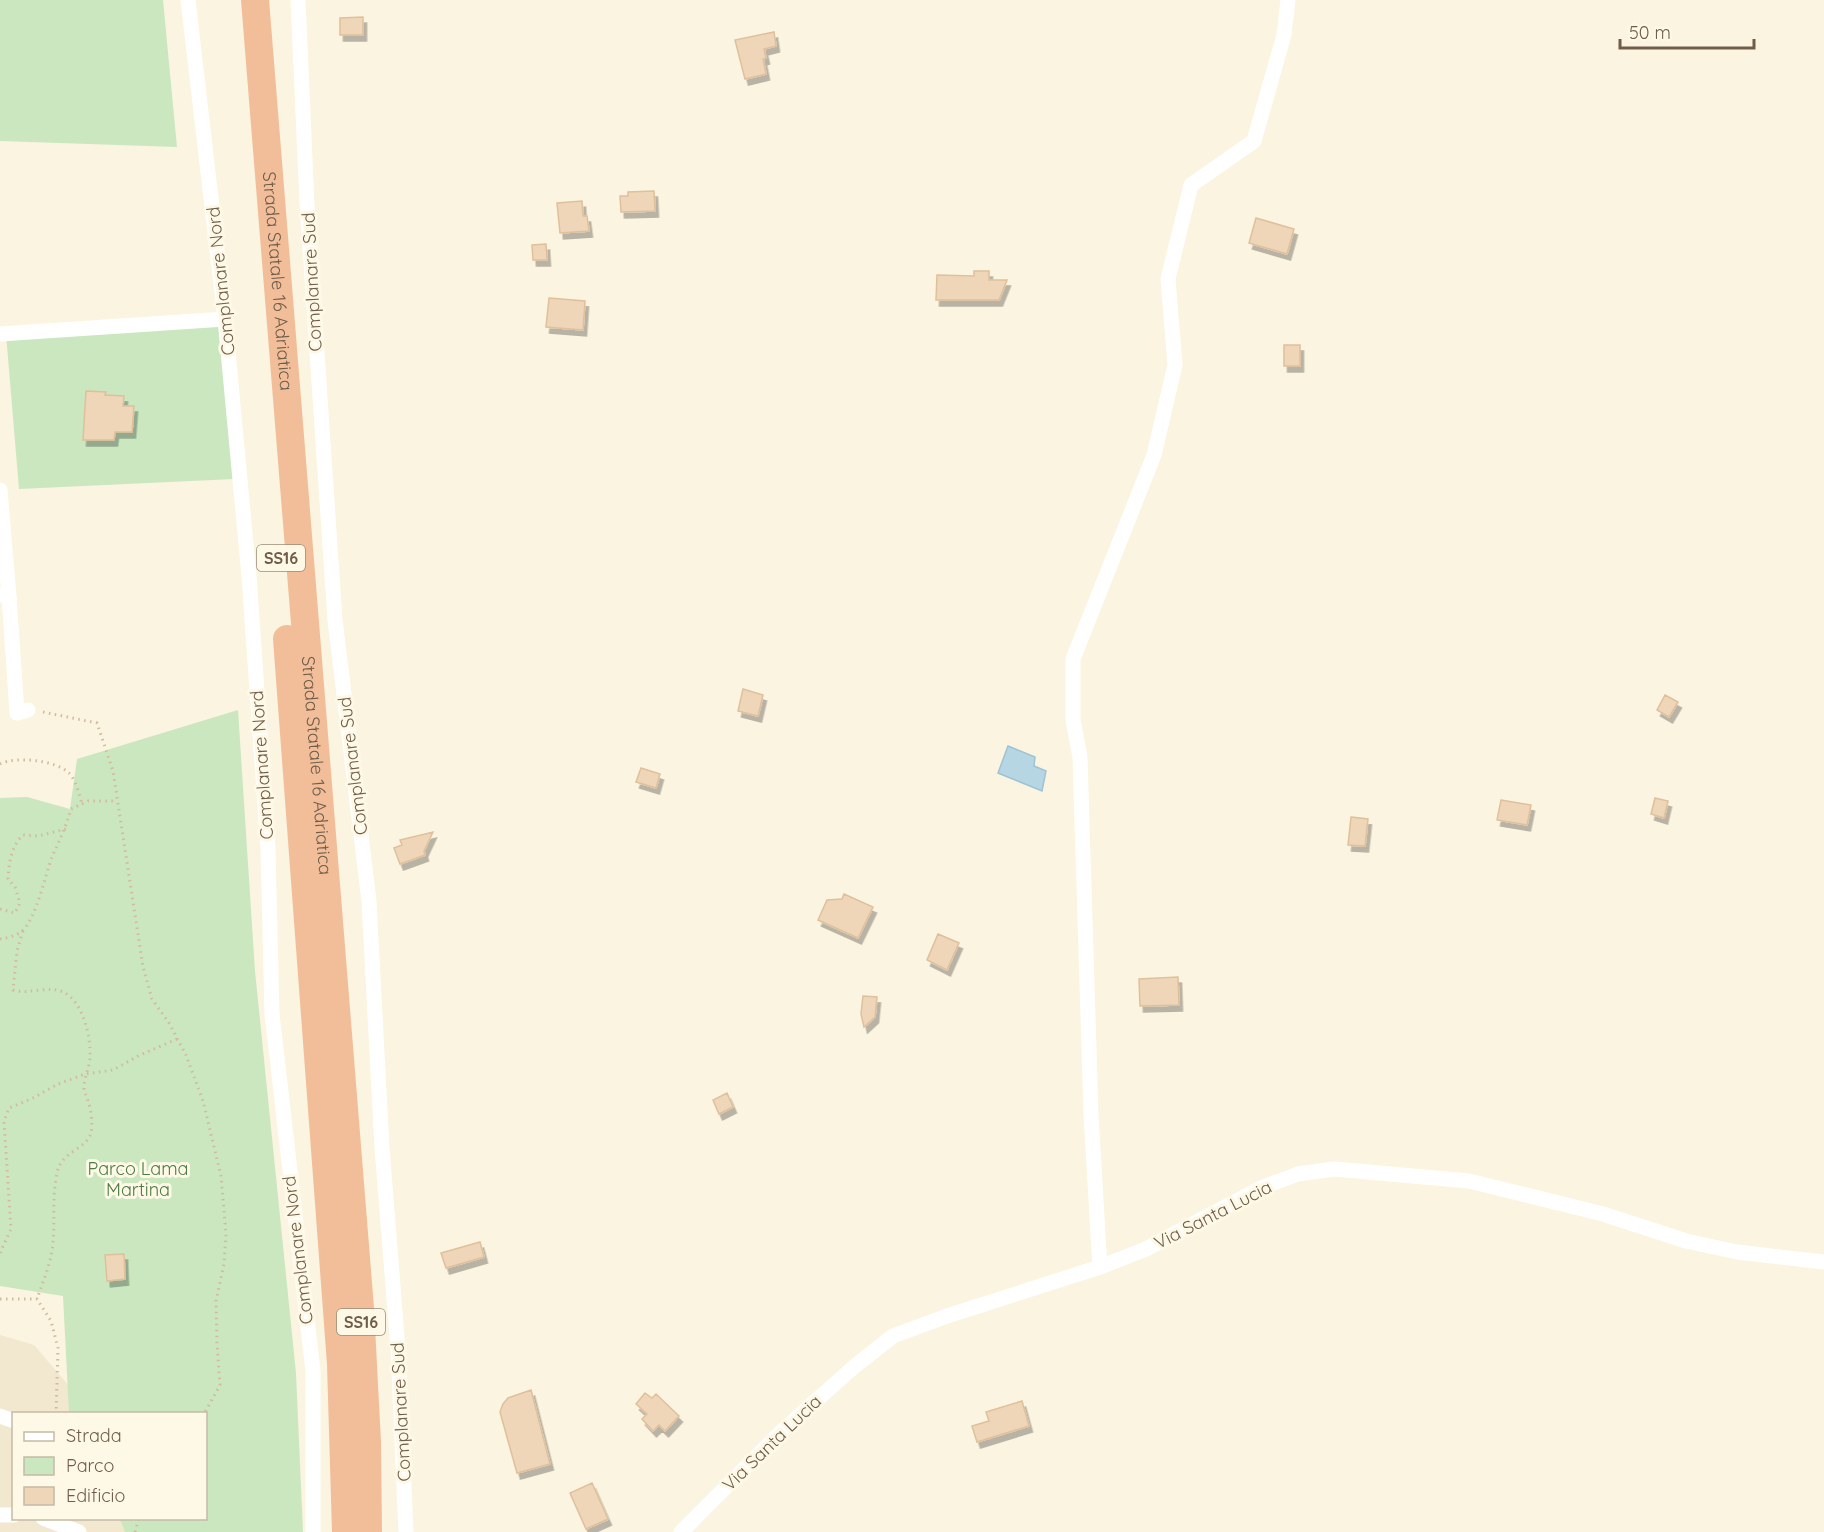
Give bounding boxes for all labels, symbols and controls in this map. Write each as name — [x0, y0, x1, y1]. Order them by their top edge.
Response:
scale bar — [1620, 12, 1754, 50]
text: 50 m — [1629, 21, 1671, 44]
street label: Strada Statale 16 Adriatica — [258, 171, 298, 391]
street label: Complanare Nord — [201, 206, 240, 357]
street label: Complanare Sud — [296, 212, 327, 352]
road number: SS16 — [257, 545, 305, 571]
street label: Strada Statale 16 Adriatica — [297, 655, 337, 876]
street label: Complanare Nord — [245, 690, 278, 840]
street label: Complanare Sud — [333, 696, 372, 837]
park label: Parco Lama Martina — [88, 1157, 189, 1201]
street label: Complanare Nord — [277, 1175, 318, 1326]
street label: Via Santa Lucia — [1150, 1175, 1275, 1254]
road number: SS16 — [337, 1309, 385, 1335]
street label: Complanare Sud — [385, 1342, 416, 1482]
street label: Via Santa Lucia — [717, 1390, 826, 1496]
legend — [12, 1412, 207, 1520]
text: Strada — [66, 1424, 122, 1447]
text: Parco — [66, 1454, 114, 1477]
text: Edificio — [66, 1484, 125, 1507]

